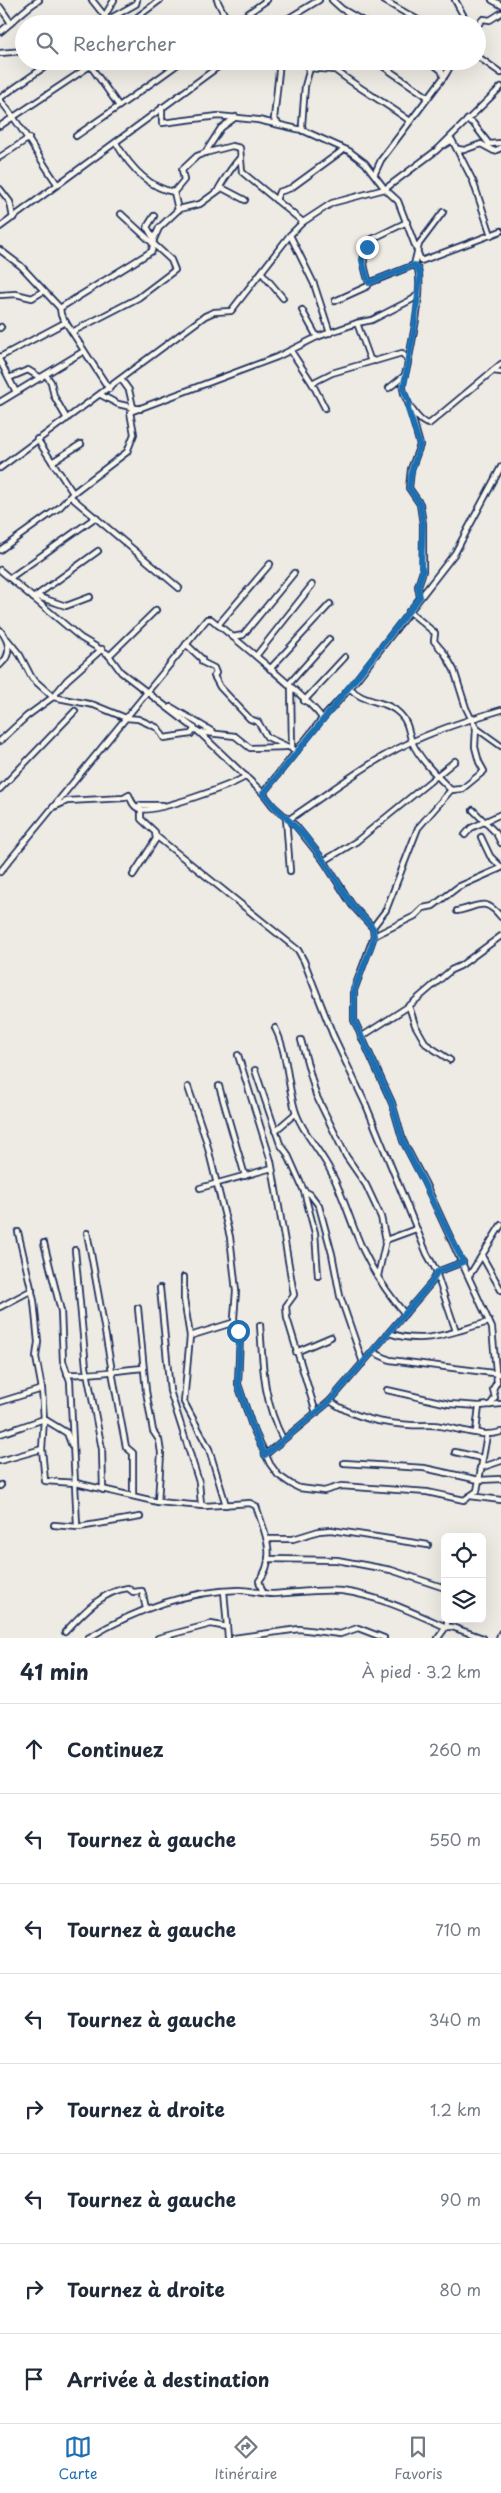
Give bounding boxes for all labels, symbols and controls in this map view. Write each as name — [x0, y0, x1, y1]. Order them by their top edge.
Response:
search box — [15, 15, 486, 70]
icon: search — [33, 29, 61, 57]
text: Rechercher — [73, 29, 176, 57]
route end — [356, 236, 379, 259]
route start — [227, 1320, 250, 1343]
map controls — [441, 1533, 486, 1623]
button: locate — [441, 1533, 486, 1578]
button: layers — [441, 1578, 486, 1623]
text: 41 min — [20, 1655, 89, 1687]
text: À pied · 3.2 km — [362, 1659, 481, 1683]
icon: ahead — [20, 1735, 48, 1763]
text: Continuez — [67, 1735, 164, 1763]
text: 260 m — [429, 1737, 481, 1761]
icon: left — [20, 1825, 48, 1853]
text: Tournez à gauche — [67, 1825, 236, 1853]
text: 550 m — [429, 1827, 481, 1851]
icon: left — [20, 1915, 48, 1943]
text: Tournez à gauche — [67, 1915, 236, 1943]
text: 710 m — [435, 1917, 481, 1941]
icon: left — [20, 2005, 48, 2033]
text: Tournez à gauche — [67, 2005, 236, 2033]
text: 340 m — [429, 2007, 481, 2031]
icon: right — [20, 2095, 48, 2123]
text: Tournez à droite — [67, 2095, 225, 2123]
text: 1.2 km — [430, 2097, 481, 2121]
icon: left — [20, 2185, 48, 2213]
text: Tournez à gauche — [67, 2185, 236, 2213]
text: 90 m — [440, 2187, 481, 2211]
icon: right — [20, 2275, 48, 2303]
text: Tournez à droite — [67, 2275, 225, 2303]
text: 80 m — [439, 2277, 481, 2301]
icon: arrive — [20, 2365, 48, 2393]
text: Arrivée à destination — [67, 2365, 270, 2393]
tab: Carte — [59, 2433, 97, 2484]
tab: Itinéraire — [214, 2433, 277, 2484]
tab: Favoris — [394, 2433, 442, 2484]

